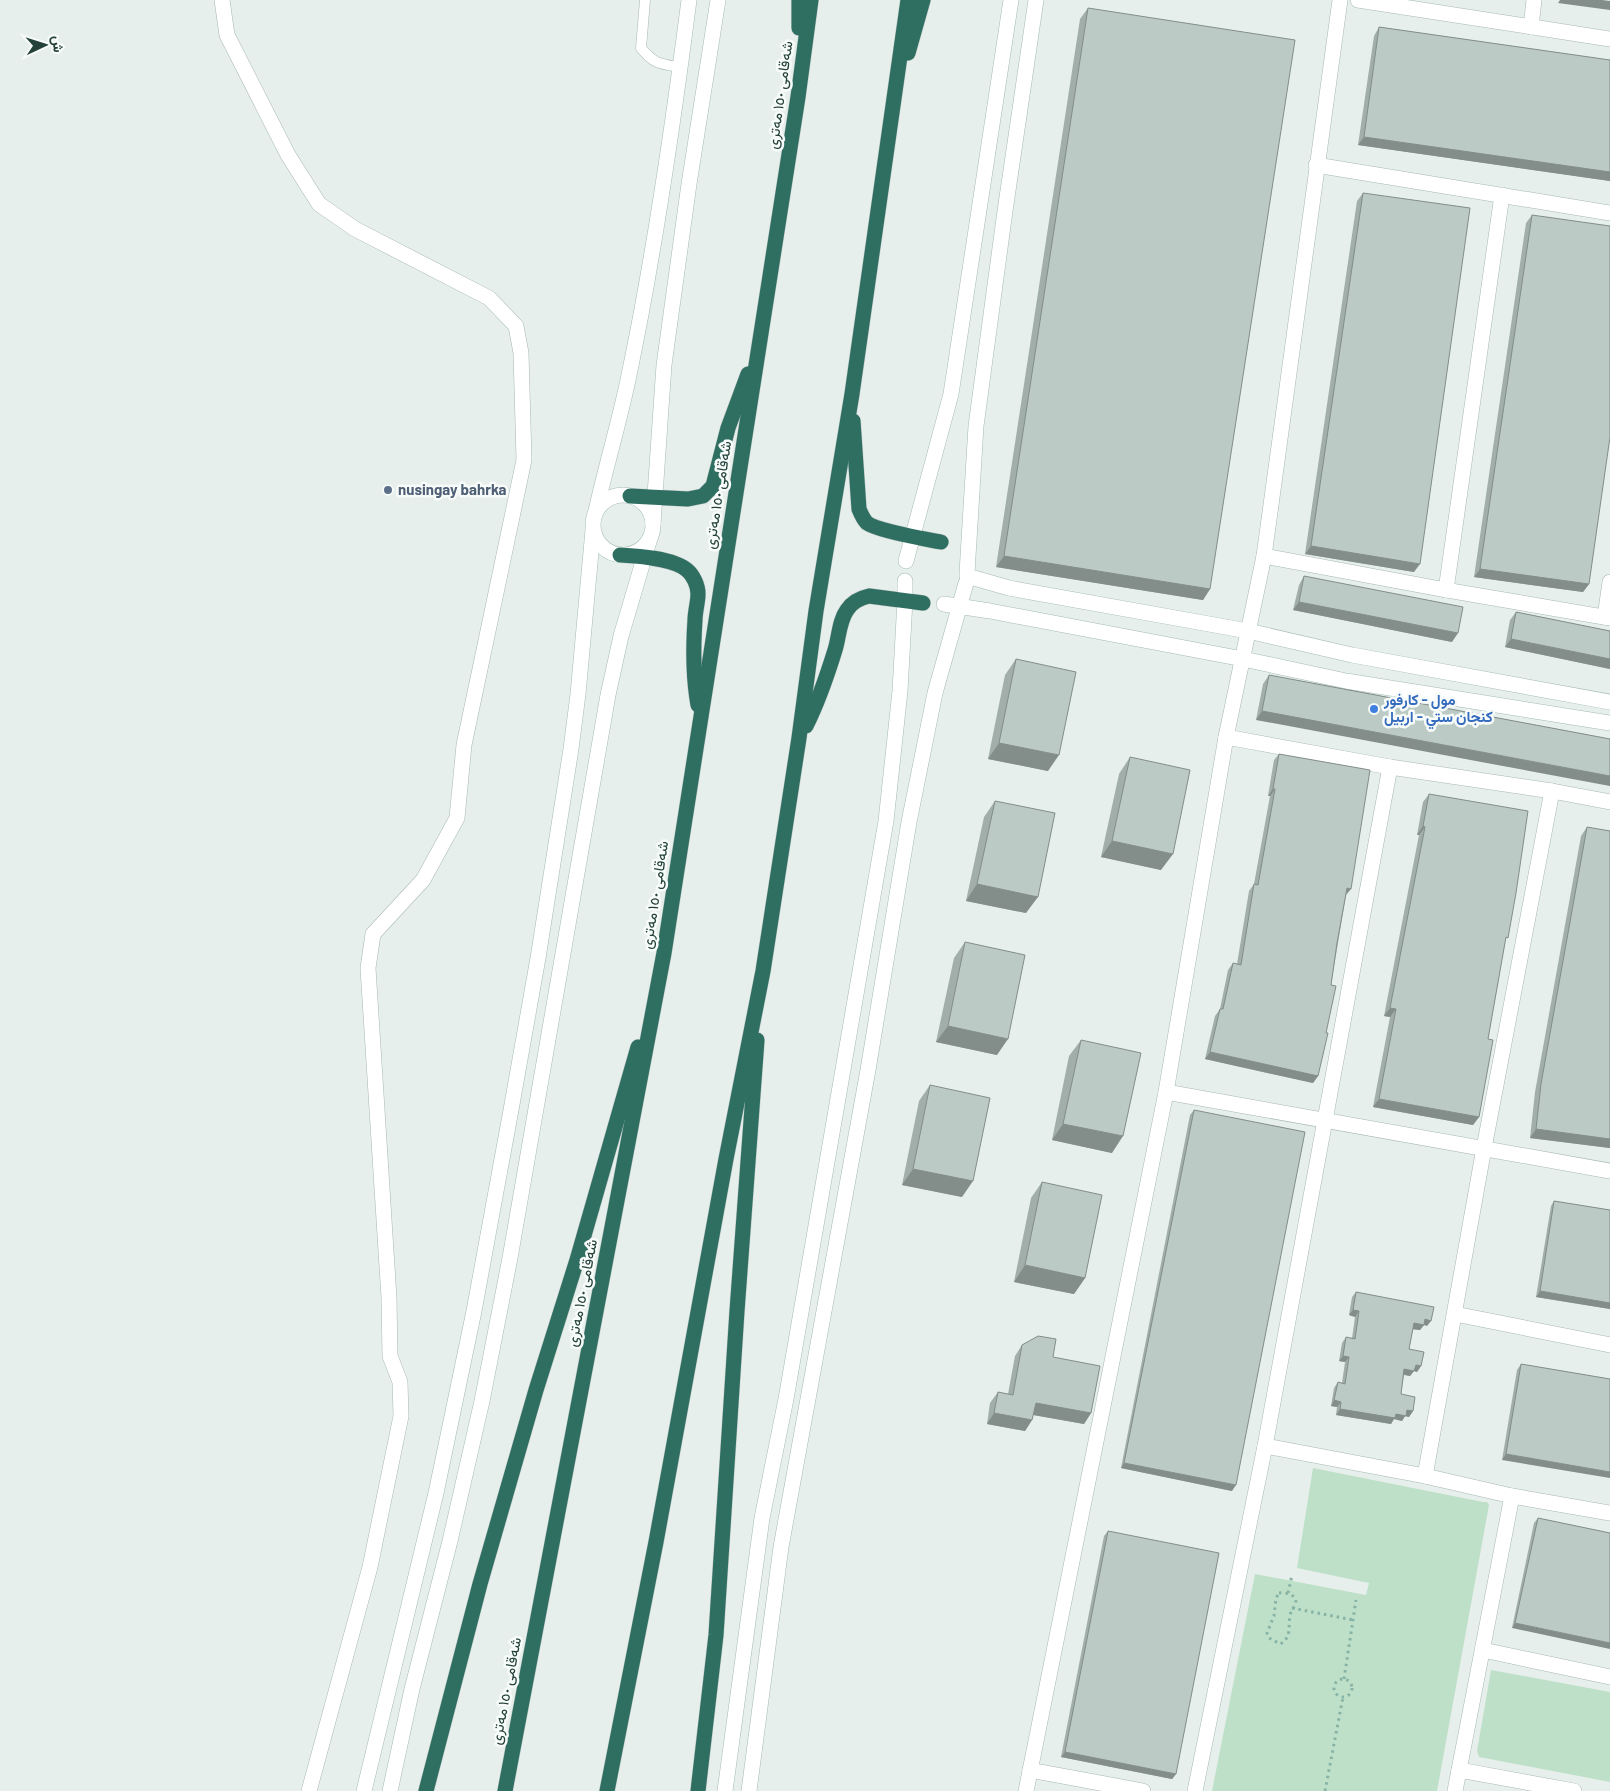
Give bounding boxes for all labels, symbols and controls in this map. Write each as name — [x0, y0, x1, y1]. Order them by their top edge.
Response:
north arrow — [20, 20, 70, 70]
text: ش — [48, 35, 68, 53]
street label: شەقامی ١٥٠ مەتری — [763, 39, 798, 150]
street label: شەقامی ١٥٠ مەتری — [700, 439, 736, 550]
place label: nusingay bahrka — [398, 480, 507, 498]
marker: nusingay bahrka — [382, 484, 394, 496]
place label: مول - كارفور كنجان ستي - اربيل — [1383, 690, 1493, 730]
marker: مول - كارفور كنجان ستي - اربيل — [1368, 703, 1380, 715]
street label: شەقامی ١٥٠ مەتری — [637, 839, 673, 950]
street label: شەقامی ١٥٠ مەتری — [562, 1237, 602, 1348]
street label: شەقامی ١٥٠ مەتری — [486, 1635, 526, 1746]

